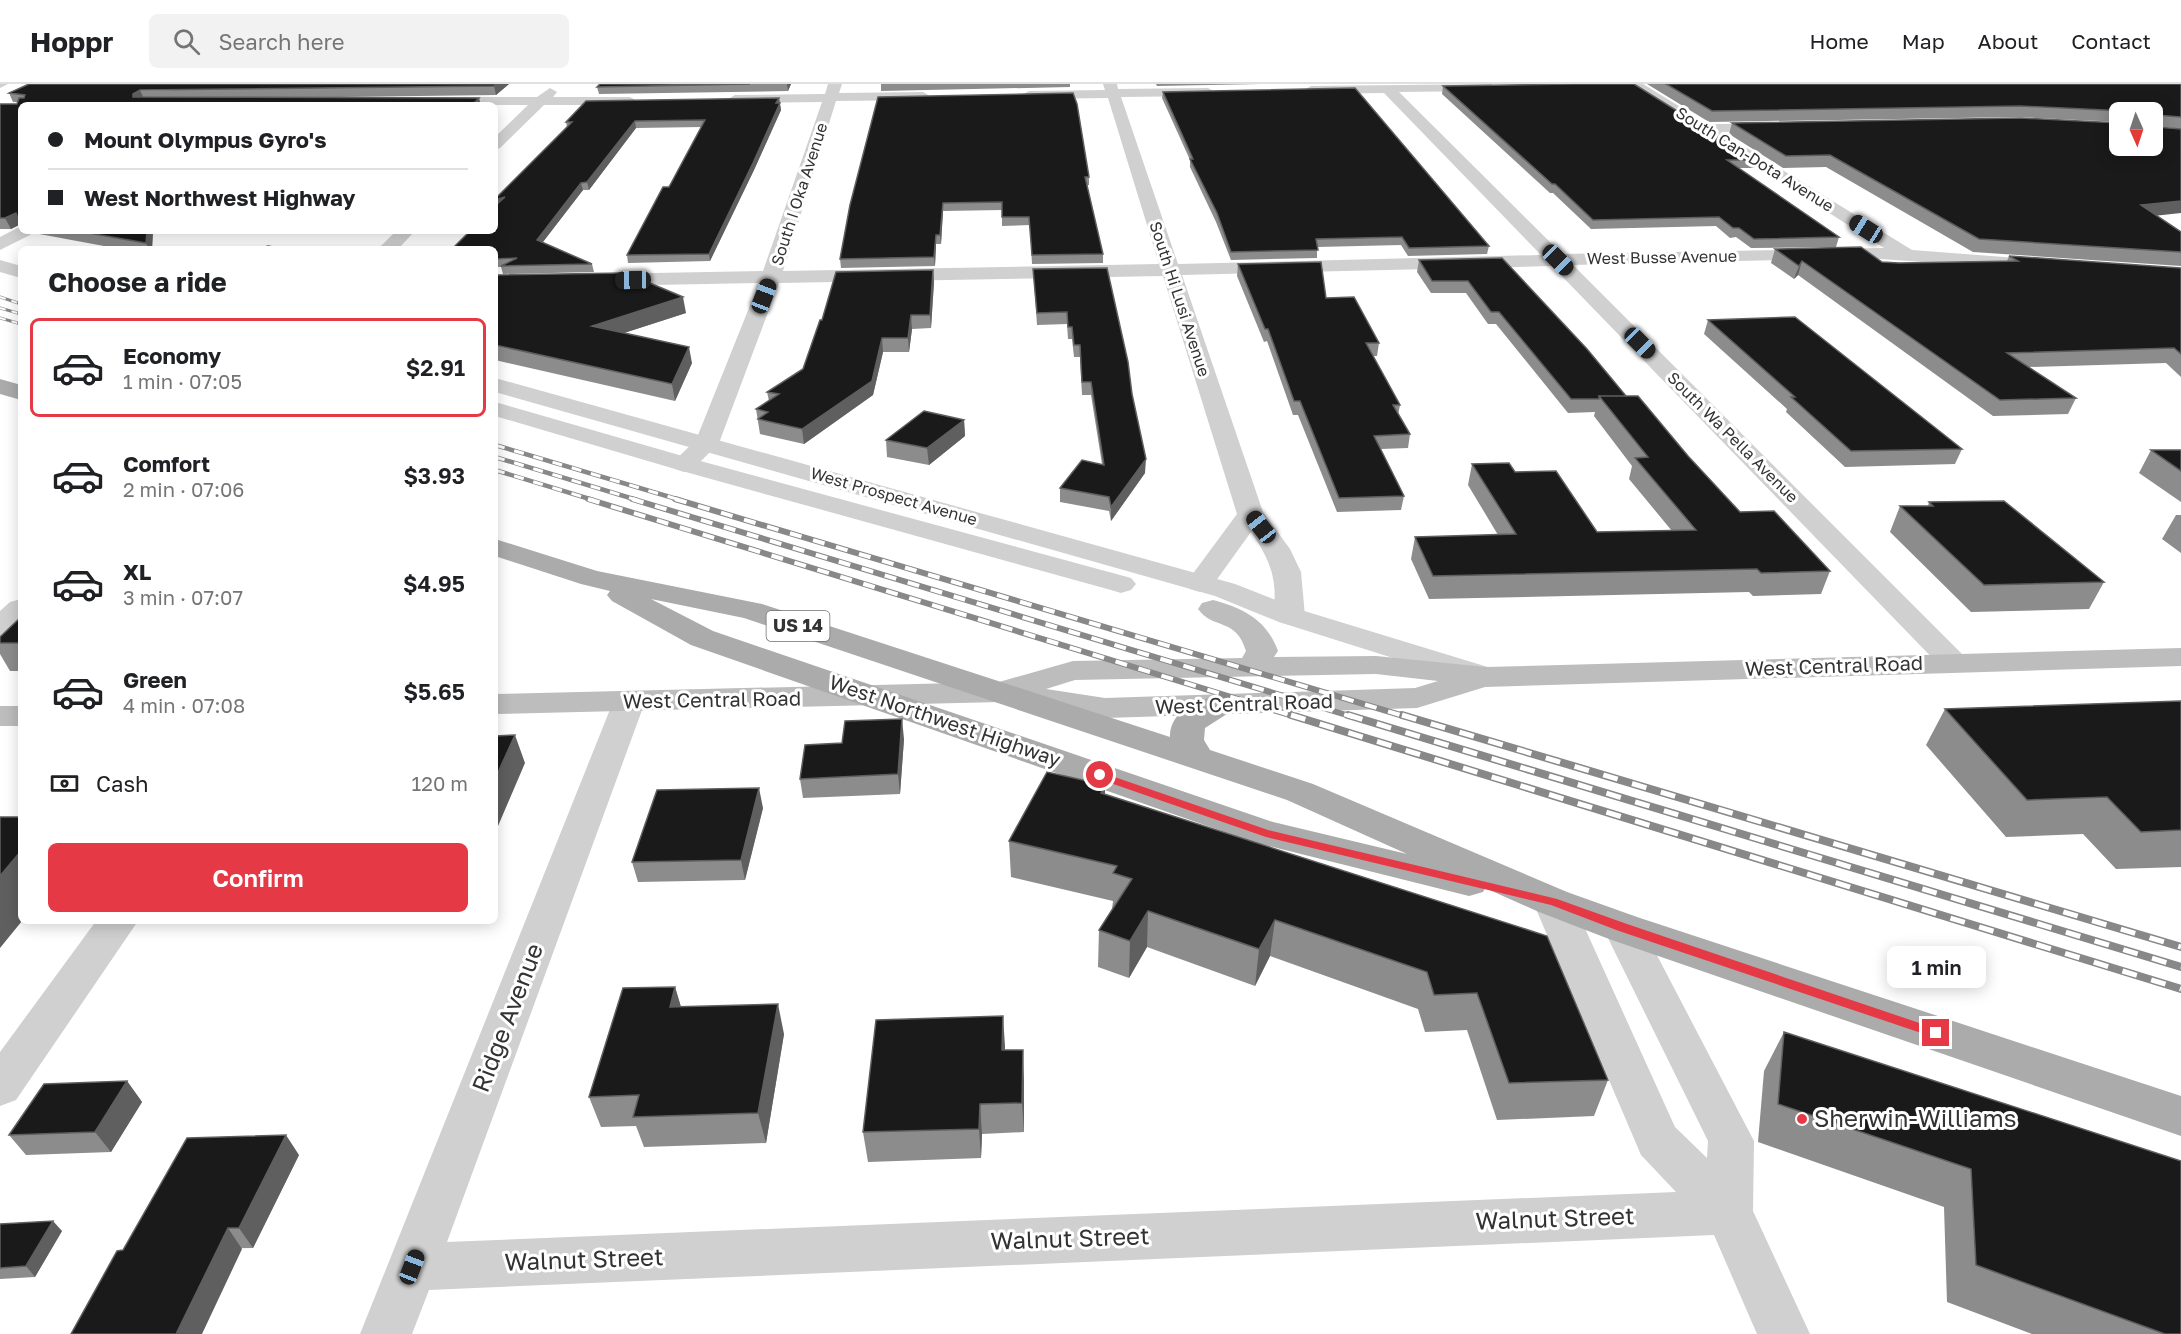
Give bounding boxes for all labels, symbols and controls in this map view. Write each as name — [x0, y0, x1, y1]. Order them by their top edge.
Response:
search box — [149, 14, 569, 68]
text: Hoppr — [30, 25, 113, 58]
icon: search — [170, 25, 203, 58]
text: Search here — [218, 28, 345, 55]
text: Home — [1809, 28, 1869, 54]
text: Map — [1902, 28, 1945, 54]
text: About — [1978, 28, 2038, 54]
text: Contact — [2071, 28, 2151, 54]
street label: South Can-Dota Avenue — [1672, 102, 1838, 216]
north arrow — [2109, 102, 2163, 156]
map controls — [2109, 102, 2163, 156]
street label: South I Oka Avenue — [766, 120, 832, 268]
text: Mount Olympus Gyro's — [84, 126, 326, 153]
text: West Northwest Highway — [84, 184, 356, 211]
car — [1846, 212, 1886, 246]
street label: South Hi Lusi Avenue — [1145, 219, 1215, 379]
car — [1539, 241, 1577, 279]
street label: West Busse Avenue — [1587, 246, 1737, 268]
text: Choose a ride — [48, 266, 227, 298]
car — [615, 271, 651, 289]
car — [749, 276, 779, 316]
car — [1621, 324, 1659, 362]
icon: car — [51, 341, 105, 395]
text: Economy — [123, 342, 221, 369]
text: $2.91 — [406, 354, 465, 381]
street label: South Wa Pella Avenue — [1663, 367, 1803, 507]
text: 1 min · 07:05 — [123, 369, 242, 393]
icon: car — [51, 449, 105, 503]
text: Comfort — [123, 450, 210, 477]
text: $3.93 — [403, 462, 465, 489]
street label: West Prospect Avenue — [808, 463, 980, 529]
text: 2 min · 07:06 — [123, 477, 244, 501]
car — [1243, 507, 1279, 547]
icon: car — [51, 557, 105, 611]
text: XL — [123, 558, 151, 585]
text: $4.95 — [403, 570, 465, 597]
text: 3 min · 07:07 — [123, 585, 243, 609]
road number: US 14 — [766, 611, 830, 641]
street label: West Central Road — [1744, 650, 1923, 680]
icon: car — [51, 665, 105, 719]
text: Green — [123, 666, 187, 693]
street label: West Northwest Highway — [826, 669, 1064, 771]
text: $5.65 — [404, 678, 465, 705]
street label: West Central Road — [623, 685, 801, 713]
street label: West Central Road — [1154, 688, 1333, 718]
text: 4 min · 07:08 — [123, 693, 245, 717]
route start — [1086, 761, 1113, 788]
icon: cash — [48, 767, 81, 800]
text: Cash — [96, 770, 149, 797]
text: 120 m — [412, 771, 468, 795]
button: Confirm — [48, 843, 468, 912]
street label: Ridge Avenue — [465, 939, 548, 1096]
callout: 1 min — [1886, 946, 1986, 988]
text: 1 min — [1911, 955, 1962, 979]
route end — [1922, 1019, 1949, 1046]
place label: Sherwin-Williams — [1814, 1103, 2016, 1132]
marker: Sherwin-Williams — [1795, 1112, 1809, 1126]
street label: Walnut Street — [1475, 1200, 1635, 1235]
street label: Walnut Street — [990, 1220, 1150, 1255]
street label: Walnut Street — [504, 1241, 664, 1276]
car — [397, 1247, 427, 1287]

